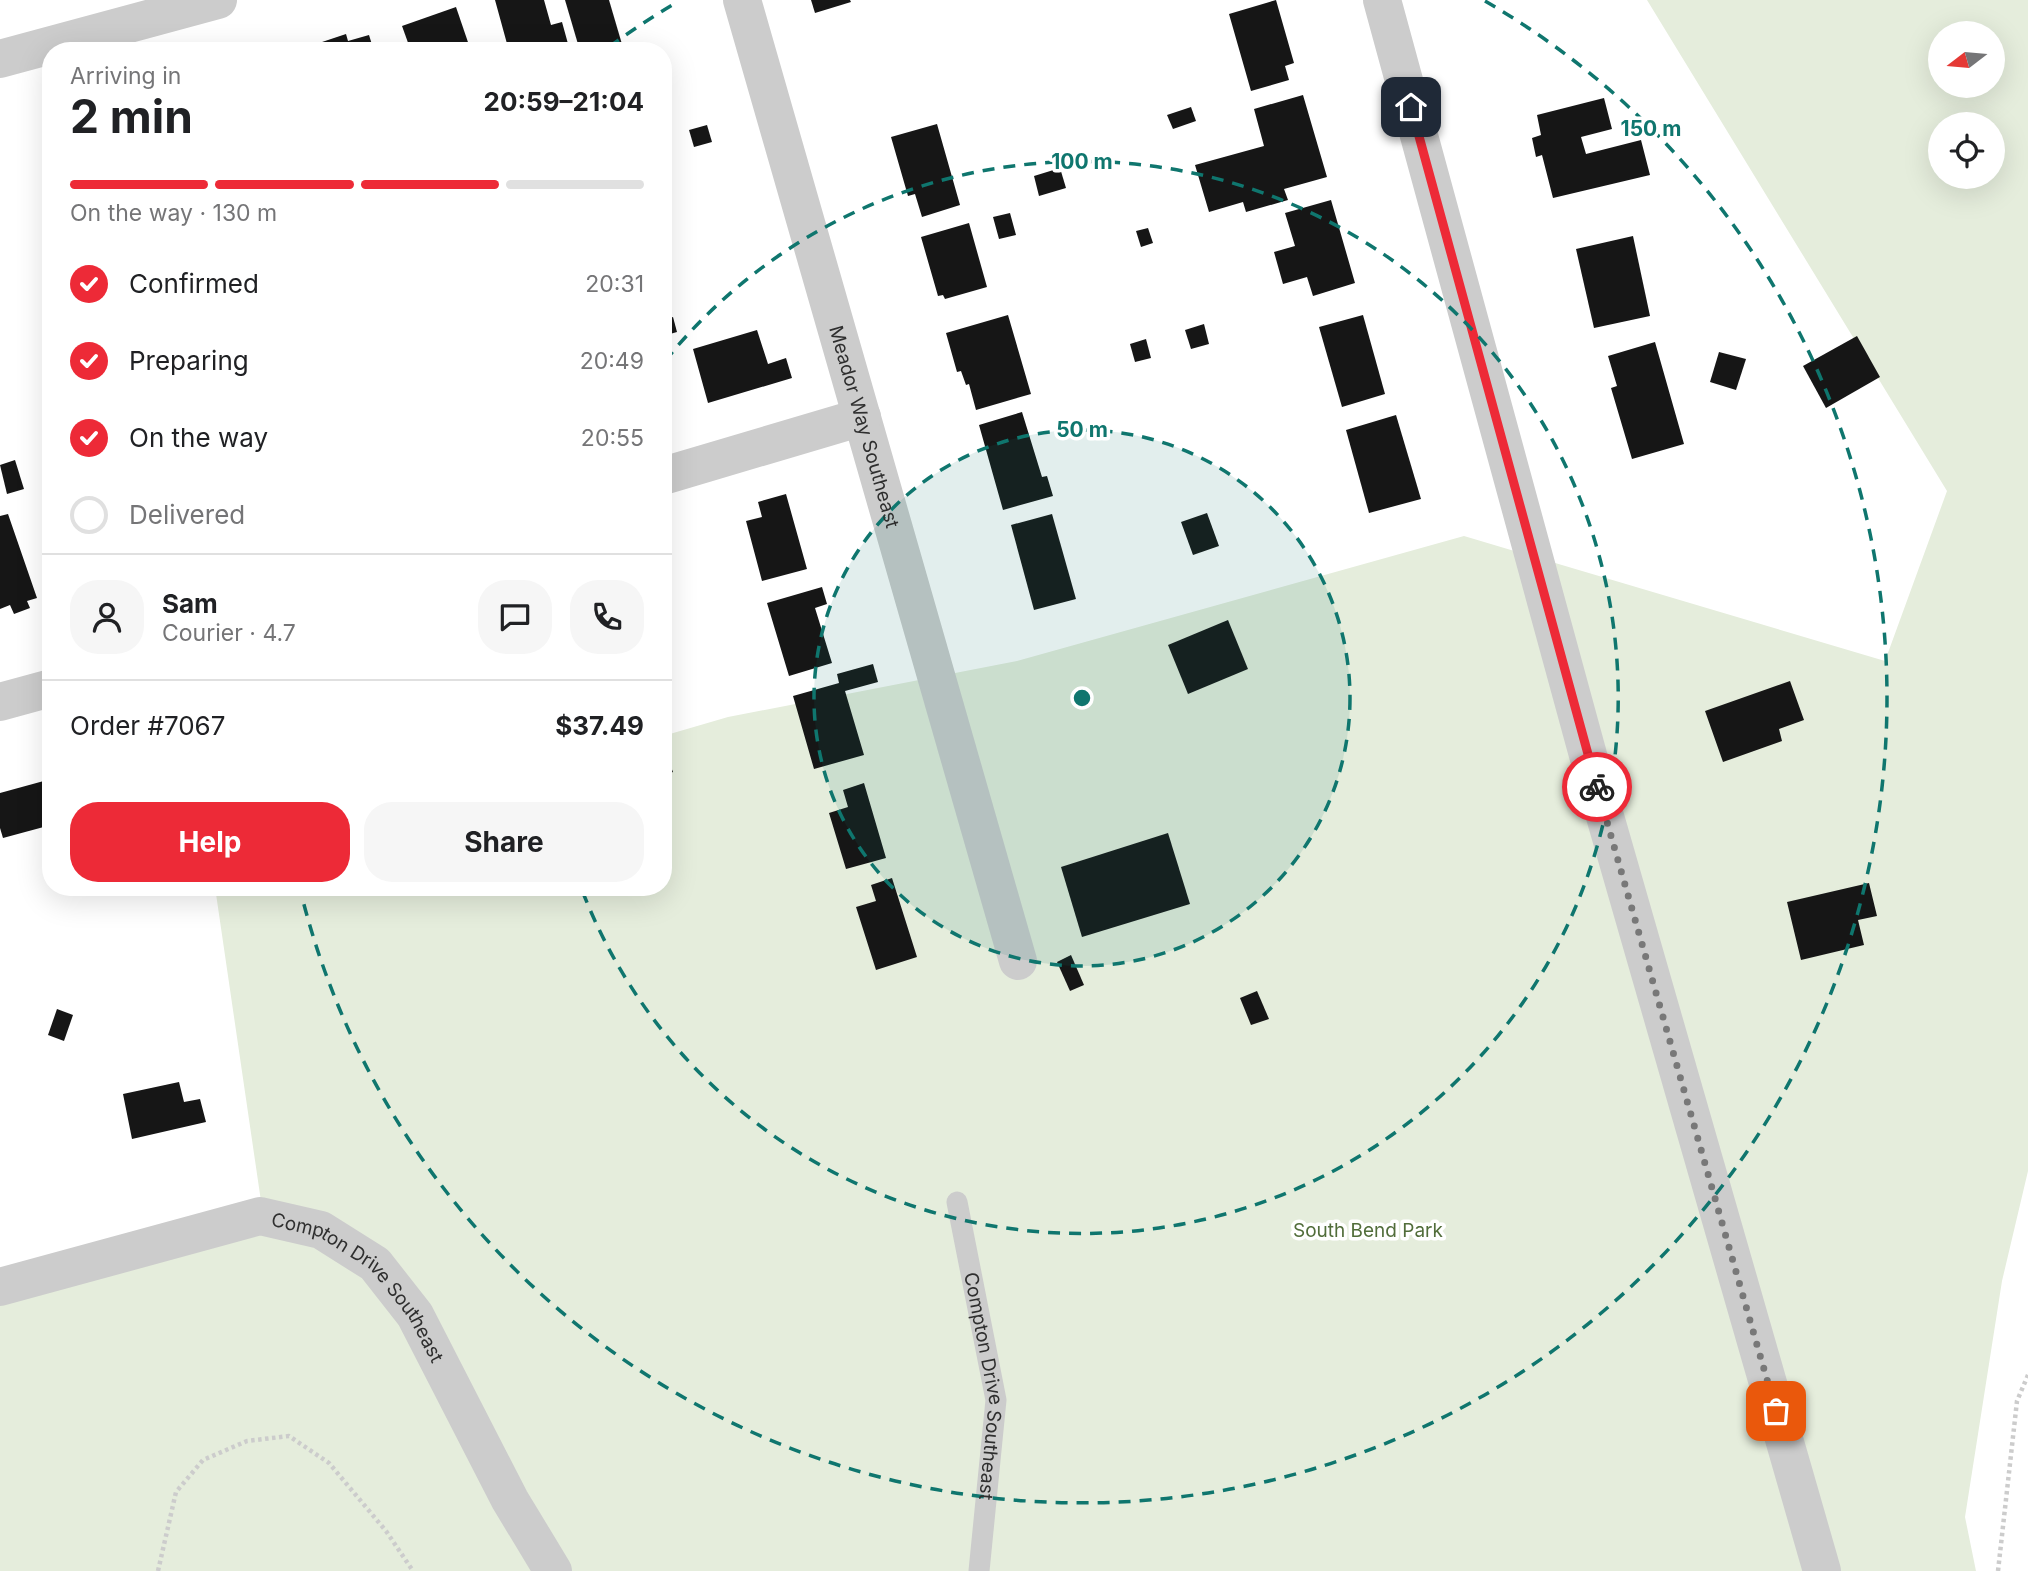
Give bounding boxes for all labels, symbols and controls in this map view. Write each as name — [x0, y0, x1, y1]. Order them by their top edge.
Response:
north arrow — [1928, 21, 2006, 98]
map controls — [1928, 21, 2005, 189]
text: Arriving in — [70, 62, 181, 90]
pin — [1381, 77, 1441, 137]
text: 20:59–21:04 — [484, 86, 644, 117]
text: 2 min — [70, 88, 193, 144]
icon: home — [1392, 88, 1430, 126]
button: locate — [1928, 112, 2005, 189]
text: 150 m — [1621, 116, 1681, 141]
text: 100 m — [1051, 149, 1113, 174]
text: On the way · 130 m — [70, 199, 277, 227]
icon: check — [70, 265, 108, 303]
text: Confirmed — [129, 268, 259, 299]
text: 20:31 — [585, 270, 644, 298]
street label: Meador Way Southeast — [825, 323, 905, 531]
icon: check — [70, 342, 108, 380]
text: Preparing — [129, 345, 249, 376]
text: 20:49 — [580, 347, 644, 375]
text: 50 m — [1056, 417, 1108, 442]
icon: check — [70, 419, 108, 457]
text: On the way — [129, 422, 268, 453]
text: 20:55 — [581, 424, 644, 452]
text: Delivered — [129, 499, 245, 530]
button: person — [70, 580, 144, 654]
button: chat — [478, 580, 552, 654]
button: phone — [570, 580, 644, 654]
text: Sam — [162, 588, 218, 619]
text: Courier · 4.7 — [162, 619, 296, 647]
centre of rings — [1070, 686, 1094, 710]
text: Order #7067 — [70, 710, 225, 741]
text: $37.49 — [555, 710, 644, 741]
courier — [1562, 752, 1632, 822]
icon: bike — [1578, 768, 1616, 806]
button: Help — [70, 802, 350, 882]
button: Share — [364, 802, 644, 882]
street label: Compton Drive Southeast — [269, 1208, 449, 1366]
park label: South Bend Park — [1293, 1219, 1444, 1242]
street label: Compton Drive Southeast — [960, 1270, 1008, 1501]
pin — [1746, 1381, 1806, 1441]
icon: bag — [1757, 1392, 1795, 1430]

